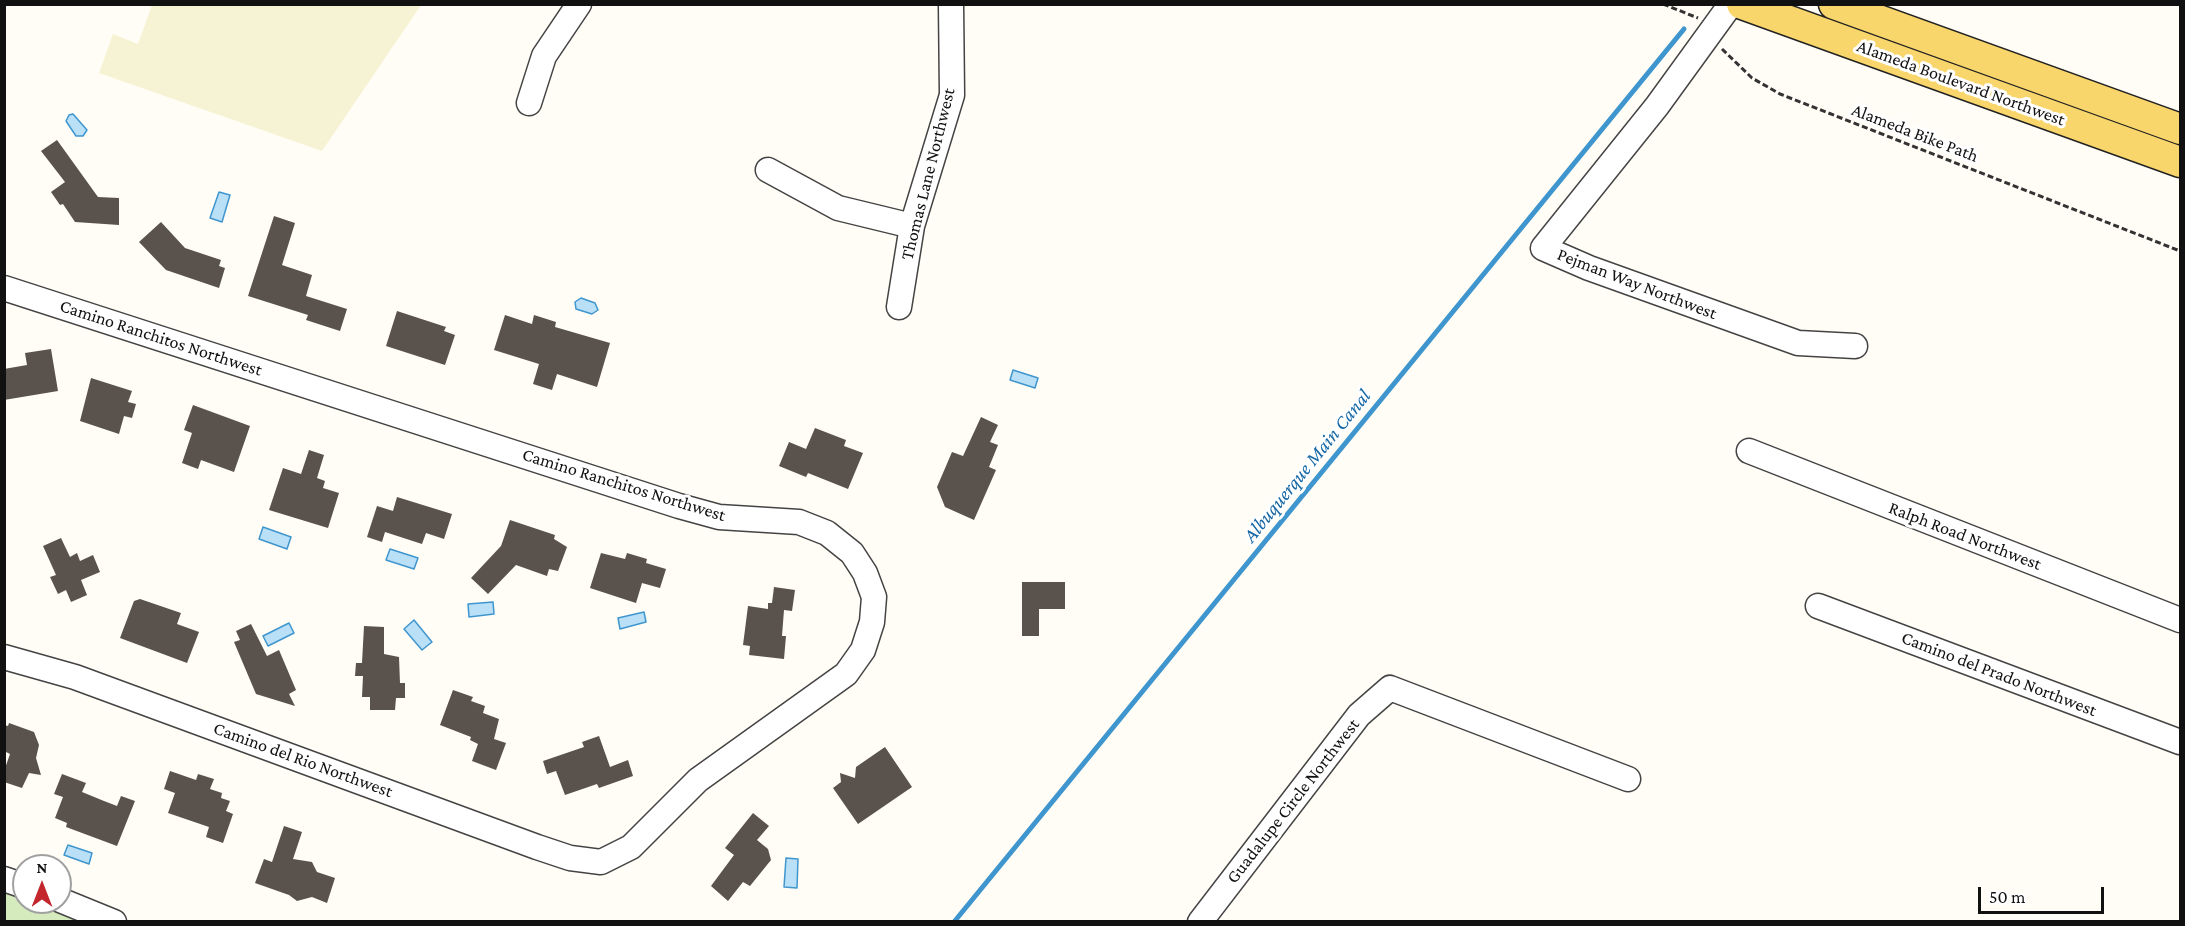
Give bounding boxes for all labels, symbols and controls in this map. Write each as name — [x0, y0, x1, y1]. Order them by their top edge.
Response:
street label: Alameda Boulevard Northwest — [1854, 35, 2068, 131]
street label: Thomas Lane Northwest — [896, 86, 960, 262]
street label: Alameda Bike Path — [1849, 99, 1981, 167]
street label: Pejman Way Northwest — [1554, 244, 1720, 324]
street label: Camino Ranchitos Northwest — [57, 295, 265, 381]
water label: Albuquerque Main Canal — [1238, 385, 1376, 547]
street label: Camino Ranchitos Northwest — [520, 444, 728, 526]
street label: Ralph Road Northwest — [1886, 497, 2044, 575]
street label: Camino del Prado Northwest — [1898, 627, 2100, 721]
street label: Guadalupe Circle Northwest — [1222, 714, 1364, 888]
street label: Camino del Rio Northwest — [210, 718, 396, 802]
north arrow — [12, 854, 72, 914]
text: N — [37, 859, 47, 876]
scale bar — [1981, 875, 2107, 913]
text: 50 m — [1989, 887, 2026, 907]

